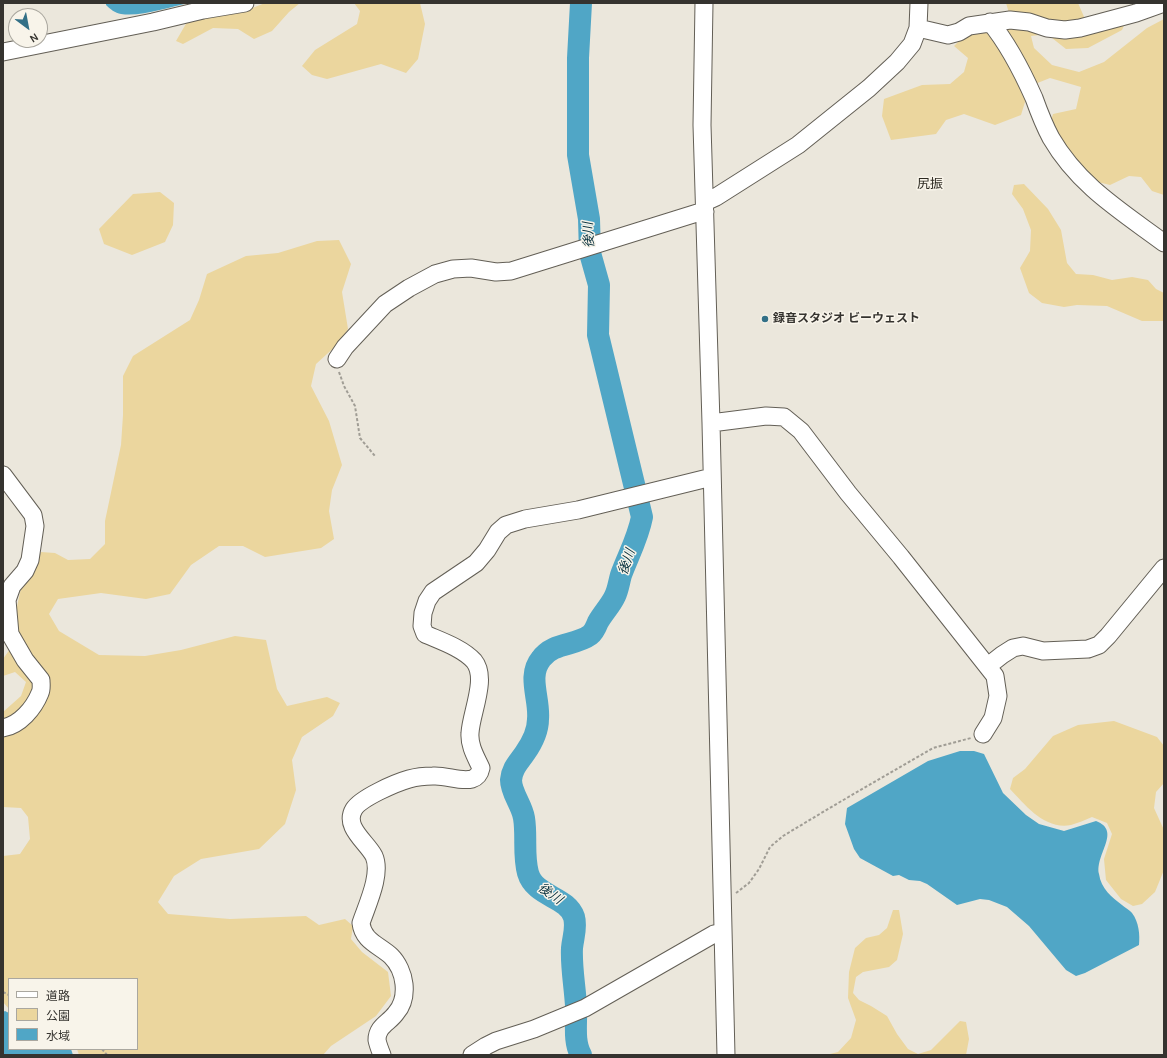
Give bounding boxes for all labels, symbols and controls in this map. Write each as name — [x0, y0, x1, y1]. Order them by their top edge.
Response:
north arrow — [8, 8, 48, 48]
text: N — [27, 30, 41, 45]
district label: 尻振 — [917, 176, 943, 192]
water label: 後川 — [581, 222, 597, 248]
place label: 録音スタジオ ビーウェスト — [773, 312, 920, 326]
marker: 録音スタジオ ビーウェスト — [760, 314, 770, 324]
water label: 後川 — [615, 547, 639, 577]
water label: 後川 — [535, 880, 565, 908]
legend — [8, 978, 138, 1050]
text: 道路 — [46, 989, 70, 1003]
text: 公園 — [46, 1009, 70, 1023]
text: 水域 — [46, 1029, 70, 1043]

